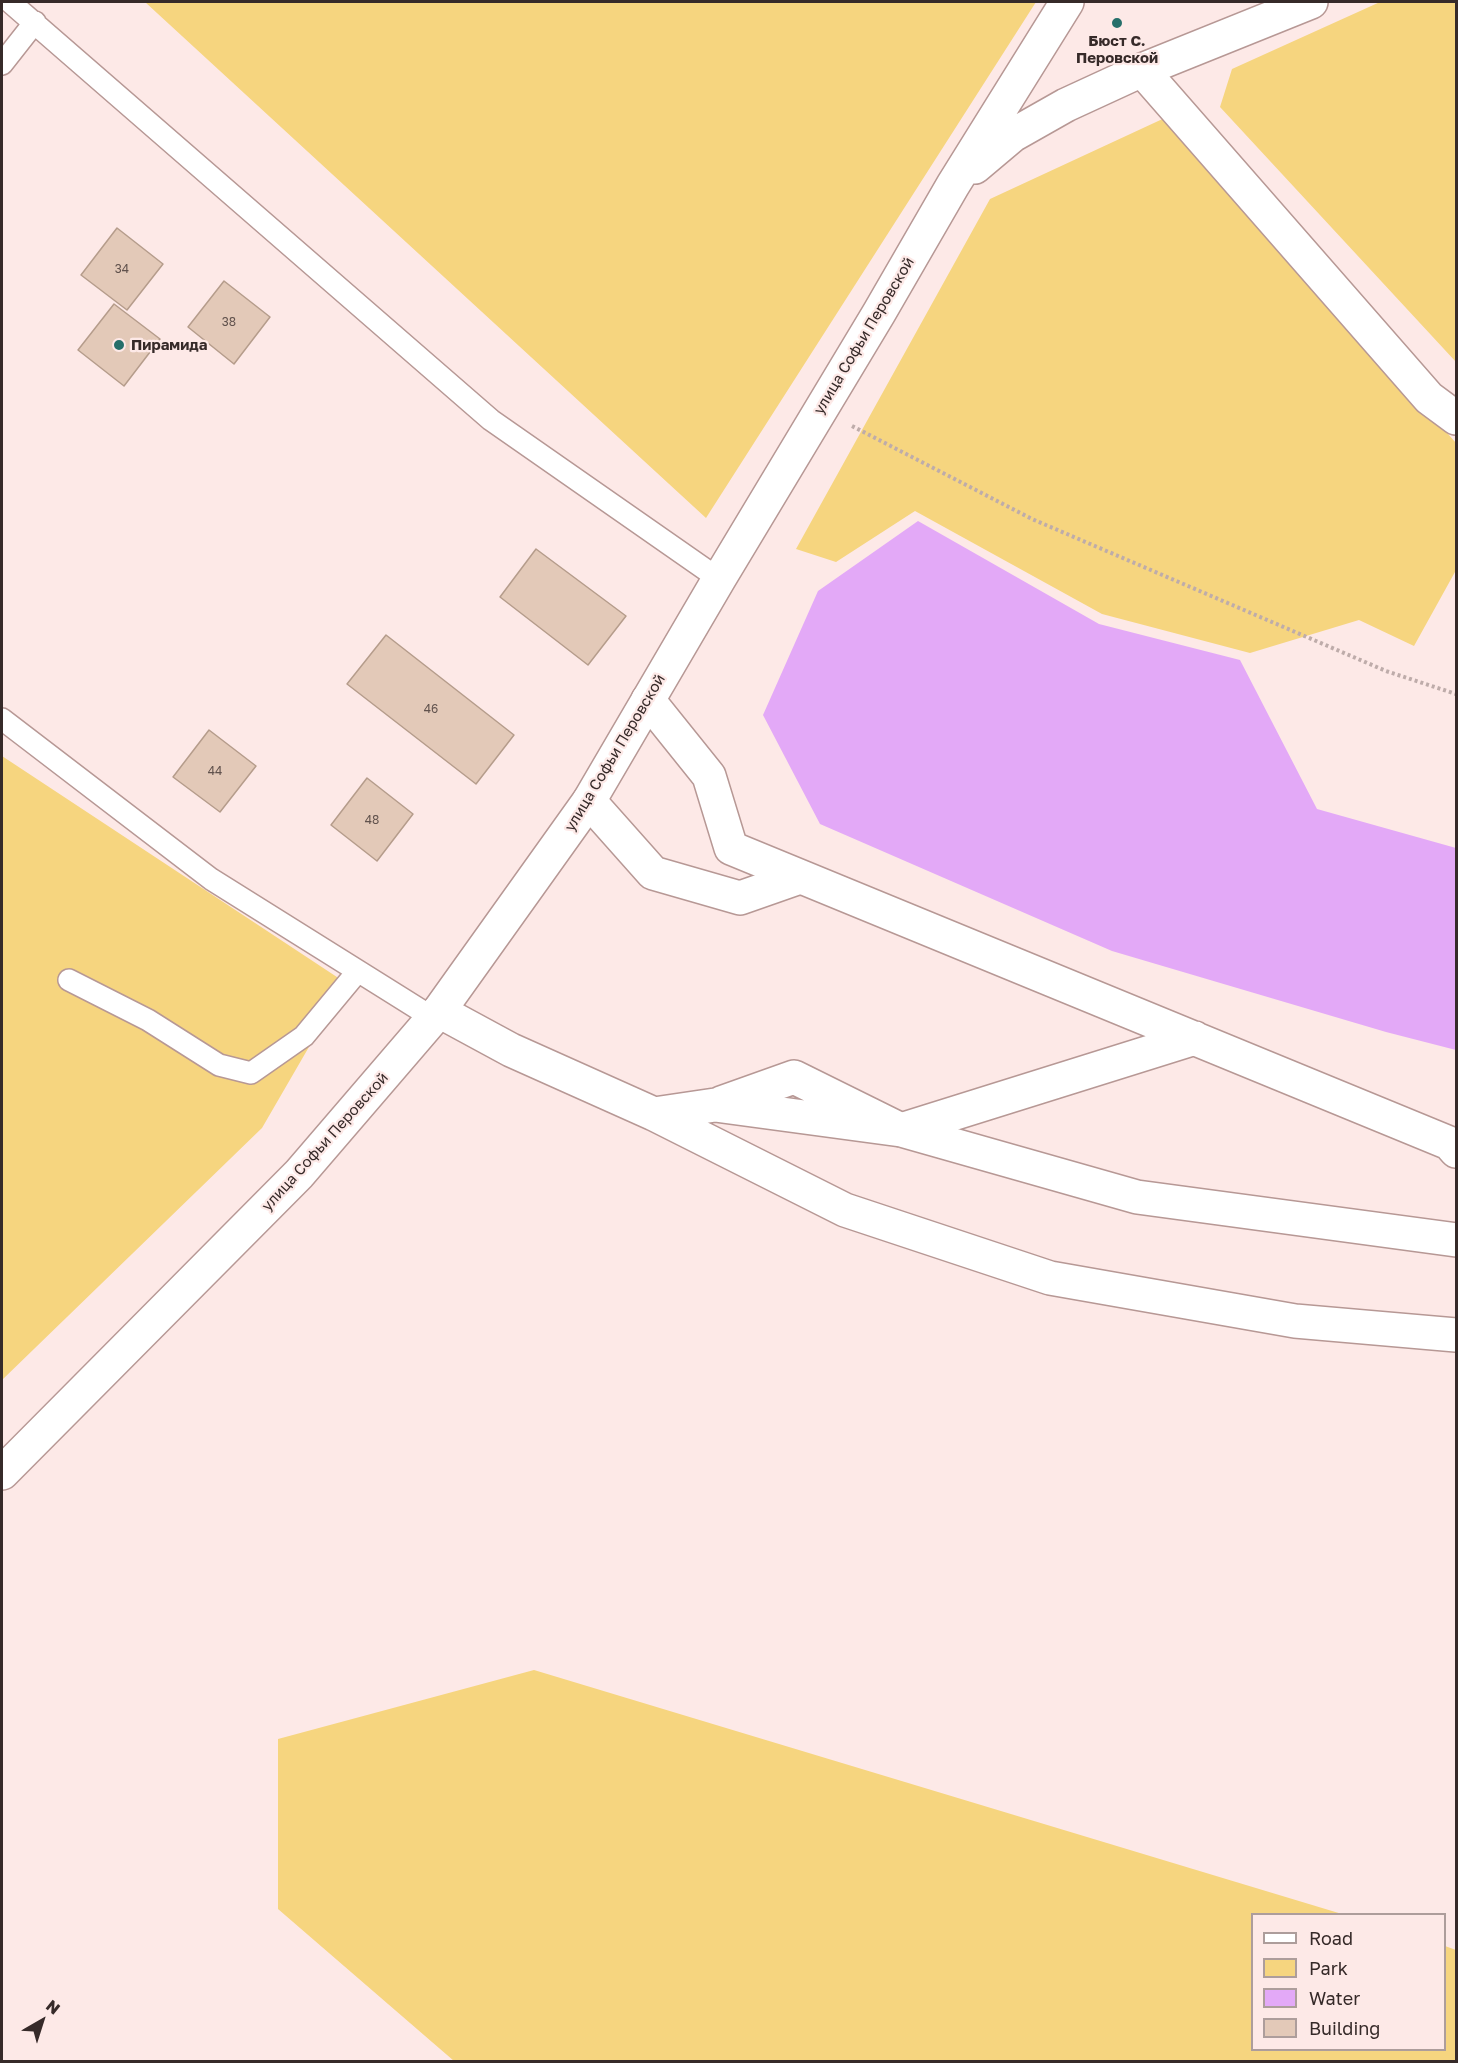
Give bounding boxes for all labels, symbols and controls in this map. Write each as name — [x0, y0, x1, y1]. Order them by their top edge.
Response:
marker: Бюст С. Перовской — [1110, 16, 1124, 30]
place label: Бюст С. Перовской — [1076, 32, 1158, 67]
street label: улица Софьи Перовской — [810, 254, 918, 418]
house number: 34 — [115, 262, 129, 276]
house number: 38 — [222, 315, 236, 329]
place label: Пирамида — [131, 336, 207, 354]
marker: Пирамида — [112, 338, 126, 352]
street label: улица Софьи Перовской — [561, 671, 669, 835]
house number: 46 — [424, 702, 438, 716]
house number: 44 — [208, 764, 222, 778]
house number: 48 — [365, 813, 379, 827]
street label: улица Софьи Перовской — [258, 1069, 392, 1215]
legend — [1251, 1913, 1446, 2051]
text: Road — [1309, 1927, 1353, 1949]
text: Park — [1309, 1957, 1348, 1979]
text: Water — [1309, 1987, 1360, 2009]
north arrow — [12, 1991, 72, 2051]
text: N — [42, 1995, 64, 2019]
text: Building — [1309, 2017, 1380, 2039]

